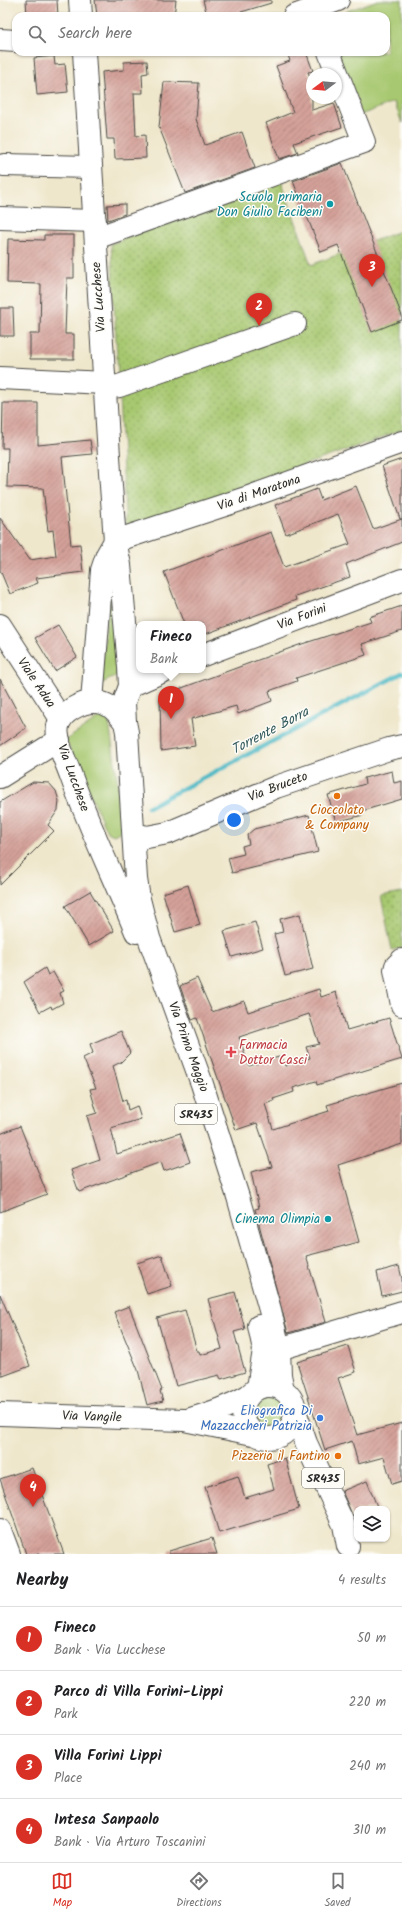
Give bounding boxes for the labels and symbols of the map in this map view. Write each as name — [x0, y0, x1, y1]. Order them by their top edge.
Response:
north arrow — [306, 68, 342, 104]
place label: Scuola primaria Don Giulio Facibeni — [216, 187, 323, 223]
marker: Scuola primaria Don Giulio Facibeni — [325, 199, 335, 209]
pin: 3 — [359, 254, 385, 287]
street label: Via Lucchese — [86, 261, 112, 333]
pin: 2 — [246, 293, 272, 326]
street label: Via di Maratona — [215, 469, 303, 517]
street label: Via Forini — [274, 598, 331, 636]
street label: Viale Adua — [11, 653, 61, 713]
pin: 1 — [158, 686, 184, 719]
water label: Torrente Borra — [227, 701, 314, 761]
street label: Via Lucchese — [51, 741, 95, 815]
street label: Via Bruceto — [245, 766, 311, 808]
marker: Cioccolato & Company — [332, 791, 342, 801]
place label: Cioccolato & Company — [305, 800, 370, 836]
your location — [224, 810, 244, 830]
street label: Via Primo Maggio — [162, 999, 214, 1095]
place label: Farmacia Dottor Casci — [239, 1035, 308, 1071]
marker: Farmacia Dottor Casci — [226, 1047, 236, 1057]
road number: SR435 — [175, 1104, 217, 1124]
place label: Cinema Olimpia — [235, 1209, 320, 1230]
marker: Cinema Olimpia — [323, 1214, 333, 1224]
place label: Eliografica Di Mazzaccheri Patrizia — [201, 1401, 313, 1437]
street label: Via Vangile — [62, 1405, 122, 1429]
marker: Eliografica Di Mazzaccheri Patrizia — [315, 1413, 325, 1423]
place label: Pizzeria il Fantino — [232, 1446, 330, 1467]
marker: Pizzeria il Fantino — [333, 1451, 343, 1461]
road number: SR435 — [302, 1468, 344, 1488]
pin: 4 — [20, 1474, 46, 1507]

